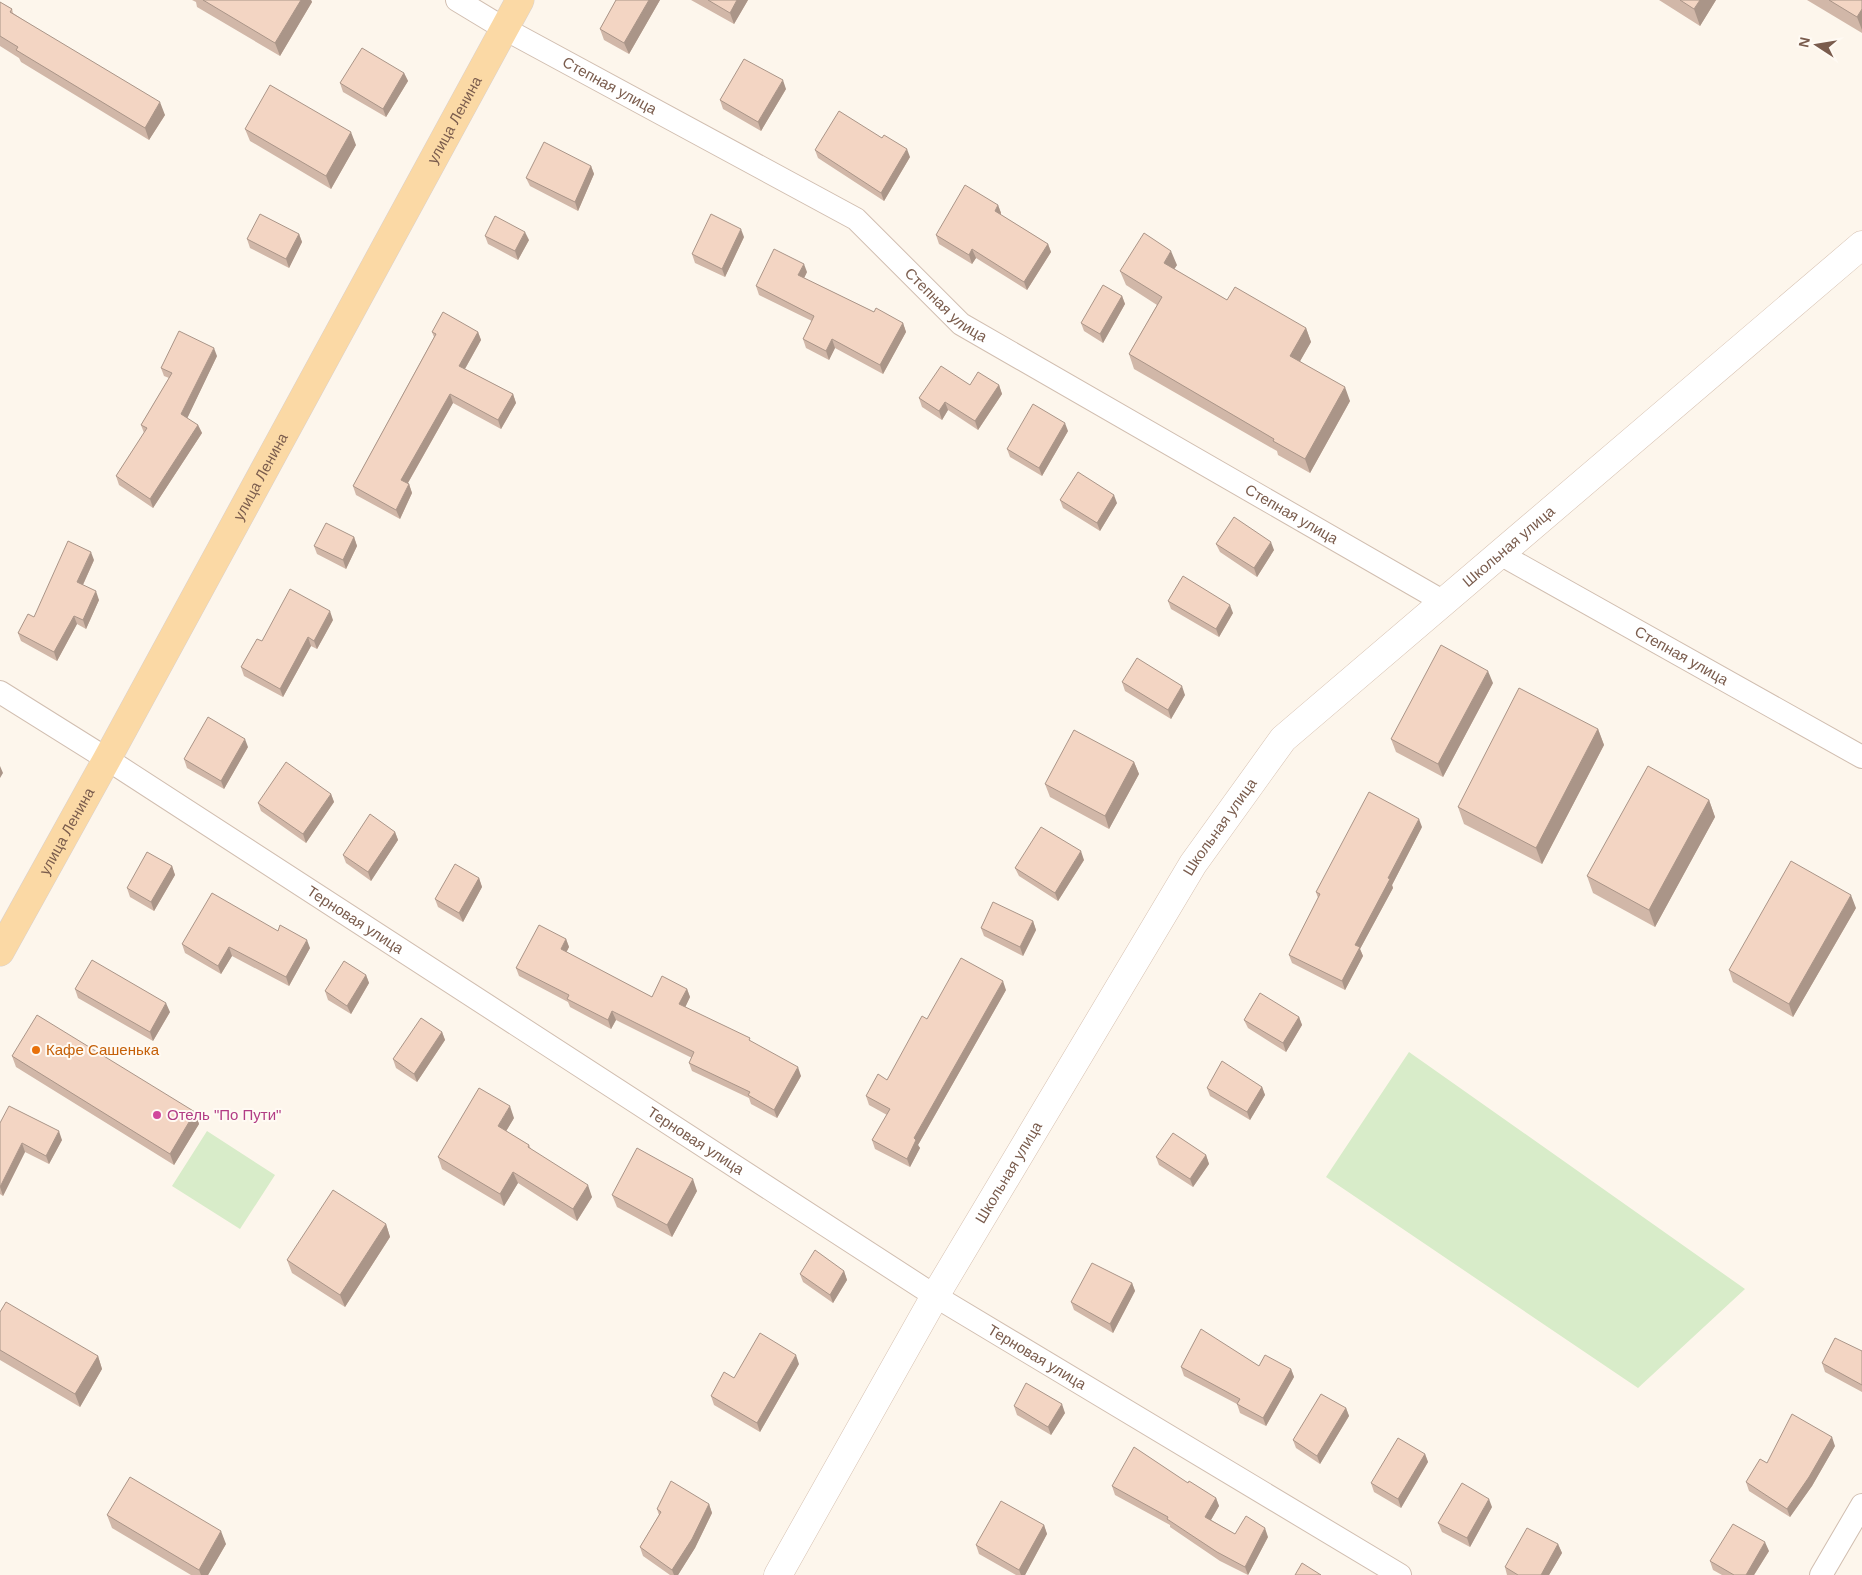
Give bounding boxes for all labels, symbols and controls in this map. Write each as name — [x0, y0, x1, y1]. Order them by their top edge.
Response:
north arrow — [1792, 20, 1842, 70]
text: N — [1795, 36, 1813, 49]
street label: Степная улица — [560, 53, 660, 118]
street label: улица Ленина — [424, 73, 485, 167]
street label: Степная улица — [902, 264, 991, 345]
street label: улица Ленина — [230, 429, 291, 523]
street label: Степная улица — [1242, 480, 1342, 547]
street label: Школьная улица — [1459, 502, 1558, 590]
street label: Степная улица — [1632, 622, 1732, 689]
street label: Школьная улица — [1179, 774, 1260, 878]
street label: улица Ленина — [36, 784, 98, 878]
street label: Терновая улица — [304, 882, 407, 957]
place label: Кафе Сашенька — [46, 1041, 160, 1058]
marker: Кафе Сашенька — [30, 1044, 42, 1056]
street label: Терновая улица — [645, 1103, 748, 1178]
place label: Отель "По Пути" — [167, 1106, 281, 1123]
marker: Отель "По Пути" — [151, 1109, 163, 1121]
street label: Школьная улица — [971, 1118, 1046, 1226]
street label: Терновая улица — [985, 1321, 1090, 1393]

